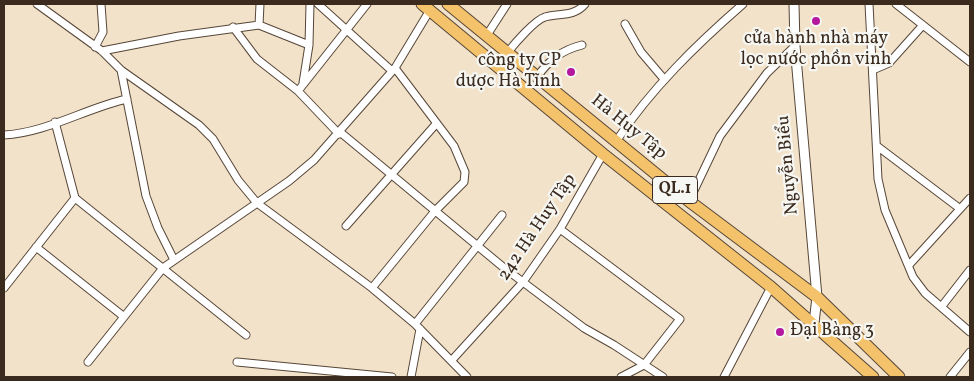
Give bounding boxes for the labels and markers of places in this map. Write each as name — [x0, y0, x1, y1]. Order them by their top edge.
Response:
marker: cửa hành nhà máy lọc nước phồn vinh — [810, 15, 822, 27]
place label: cửa hành nhà máy lọc nước phồn vinh — [741, 29, 891, 72]
place label: công ty CP dược Hà Tĩnh — [456, 51, 561, 94]
marker: công ty CP dược Hà Tĩnh — [565, 66, 577, 78]
place label: Đại Bàng 3 — [790, 321, 874, 343]
marker: Đại Bàng 3 — [774, 326, 786, 338]

